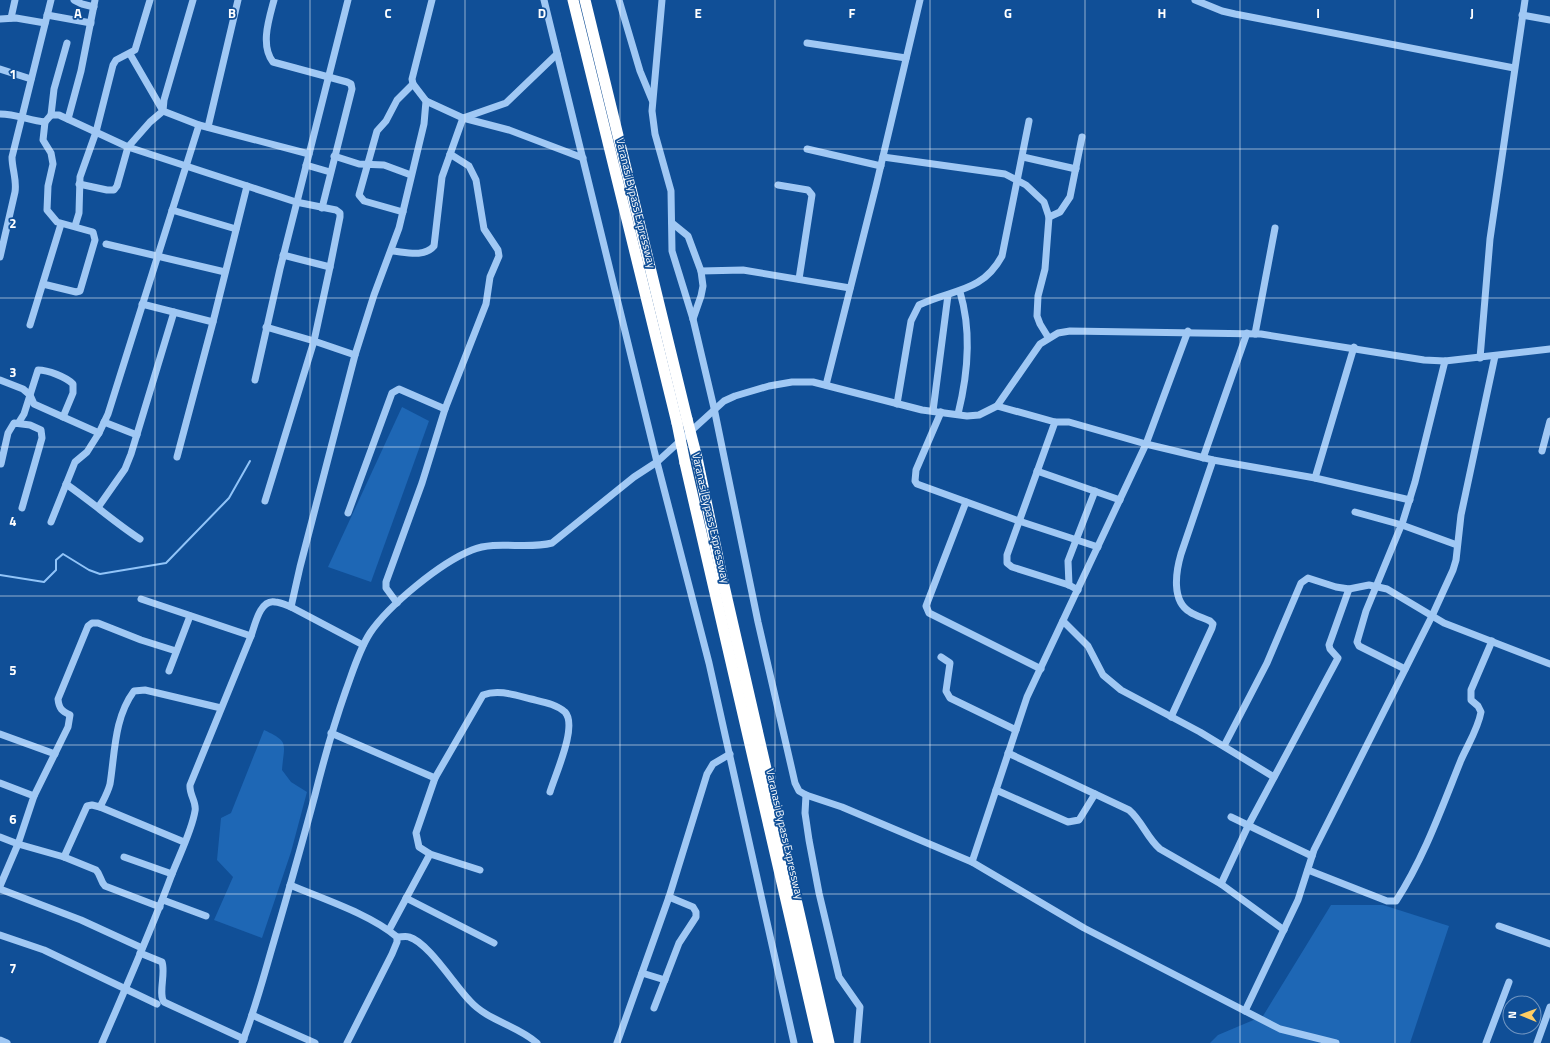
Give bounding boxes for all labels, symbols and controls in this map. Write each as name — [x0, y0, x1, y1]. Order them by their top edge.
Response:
text: A — [74, 3, 82, 23]
text: B — [228, 3, 236, 23]
text: C — [384, 3, 392, 23]
text: D — [538, 3, 546, 23]
text: E — [694, 3, 702, 23]
text: F — [849, 3, 856, 23]
text: G — [1004, 3, 1012, 23]
text: H — [1158, 3, 1166, 23]
text: I — [1316, 3, 1320, 23]
text: J — [1470, 3, 1474, 23]
text: 1 — [9, 64, 17, 84]
street label: Varanasi Bypass Expressway — [612, 136, 660, 270]
text: 2 — [9, 213, 17, 233]
text: 3 — [9, 362, 17, 382]
street label: Varanasi Bypass Expressway — [688, 451, 734, 586]
text: 4 — [9, 511, 17, 531]
text: 5 — [9, 660, 17, 680]
street label: Varanasi Bypass Expressway — [762, 767, 808, 902]
text: 6 — [9, 809, 17, 829]
text: 7 — [9, 958, 17, 978]
north arrow — [1502, 995, 1542, 1035]
text: N — [1504, 1011, 1520, 1019]

